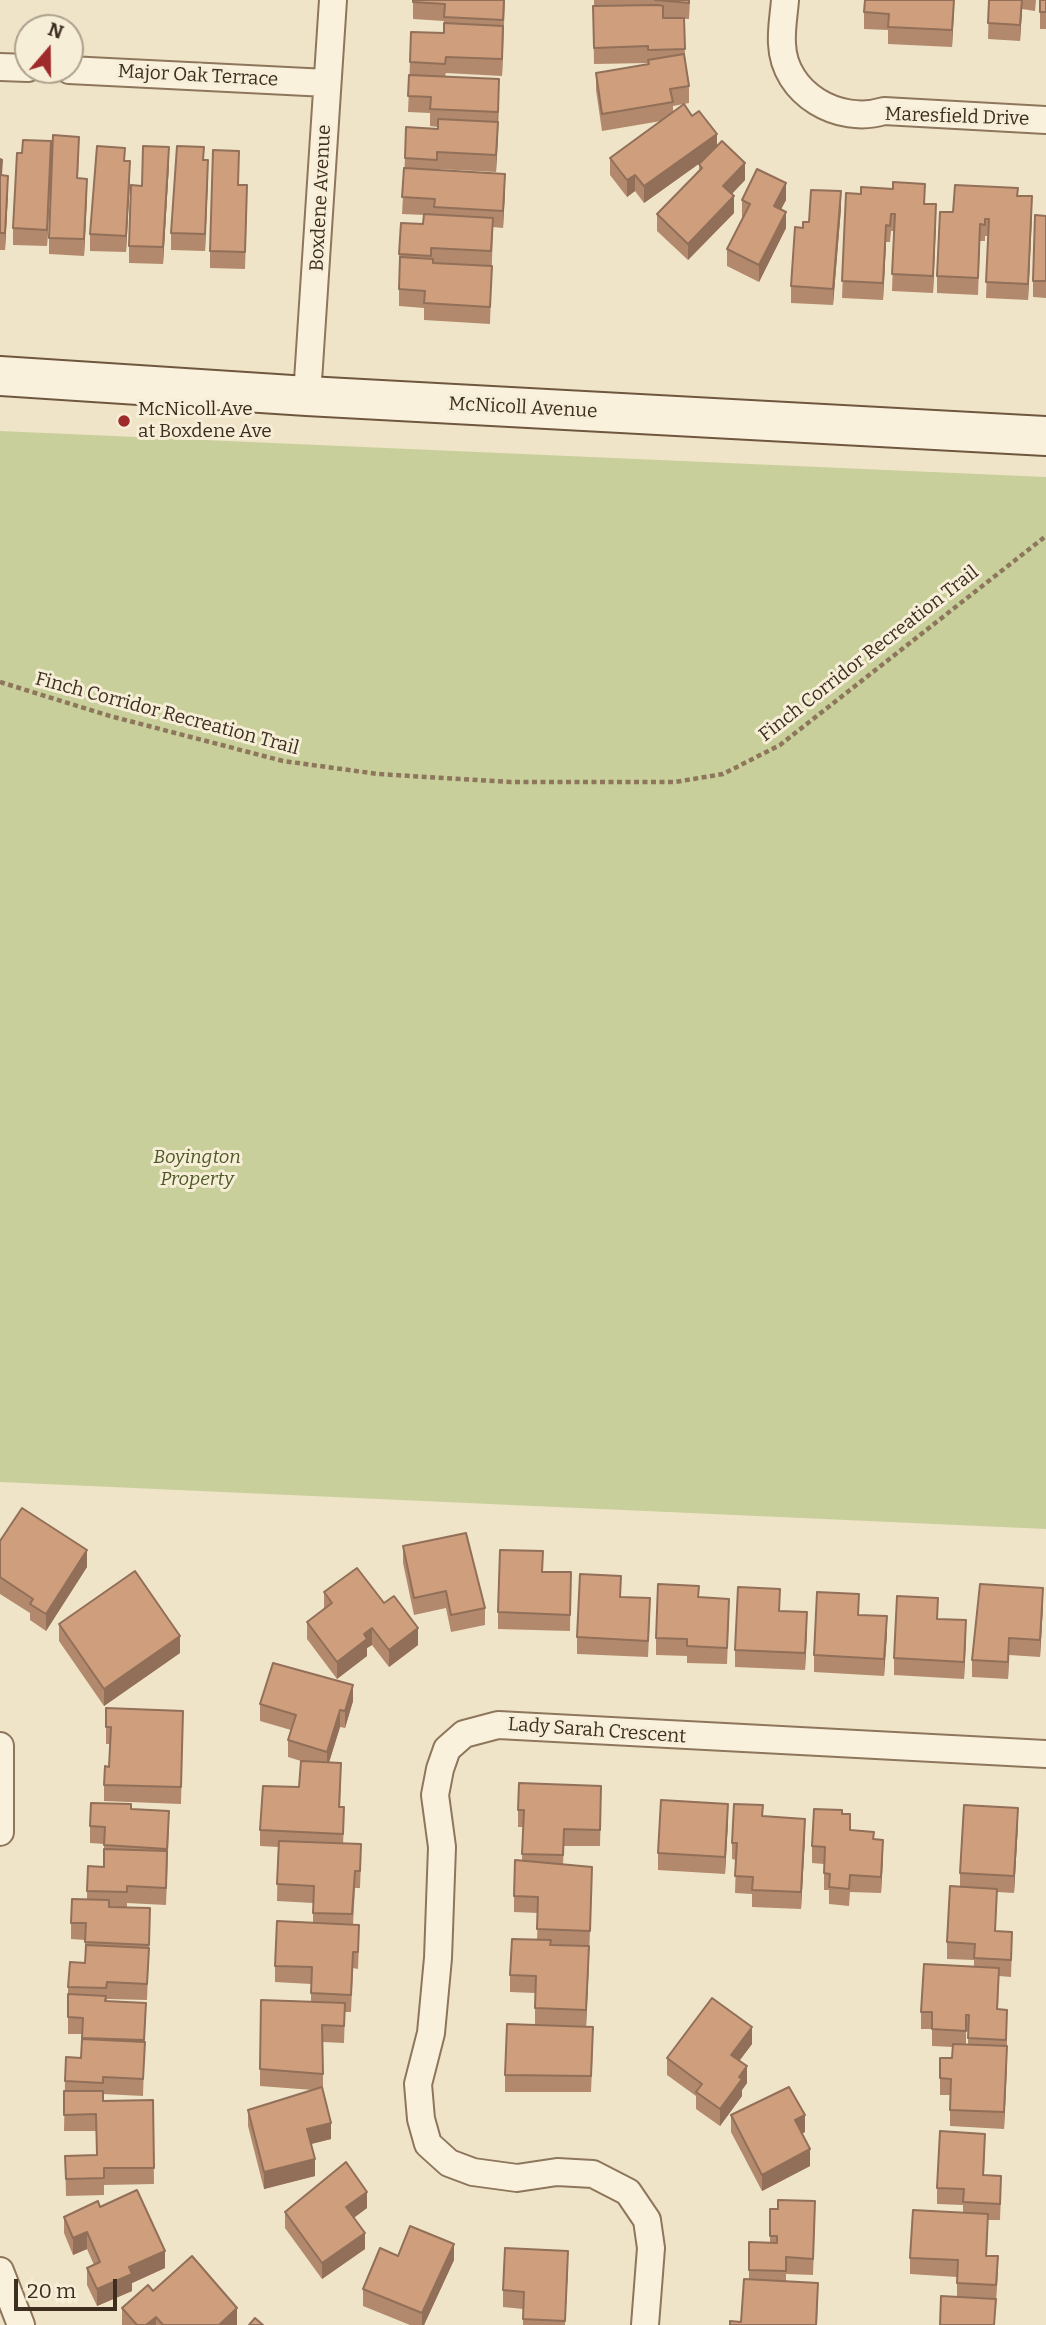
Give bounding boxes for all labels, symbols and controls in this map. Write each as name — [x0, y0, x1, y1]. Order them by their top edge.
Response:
north arrow — [14, 14, 84, 84]
text: N — [45, 17, 66, 44]
street label: Major Oak Terrace — [117, 60, 279, 92]
street label: Maresfield Drive — [884, 103, 1030, 131]
street label: Boxdene Avenue — [306, 124, 336, 272]
street label: McNicoll Avenue — [448, 393, 598, 423]
place label: McNicoll Ave at Boxdene Ave — [138, 399, 272, 443]
marker: McNicoll Ave at Boxdene Ave — [116, 413, 132, 429]
street label: Finch Corridor Recreation Trail — [755, 561, 983, 747]
street label: Finch Corridor Recreation Trail — [33, 668, 301, 760]
park label: Boyington Property — [153, 1147, 241, 1191]
street label: Lady Sarah Crescent — [507, 1713, 687, 1749]
scale bar — [18, 2266, 121, 2310]
text: 20 m — [27, 2278, 76, 2304]

